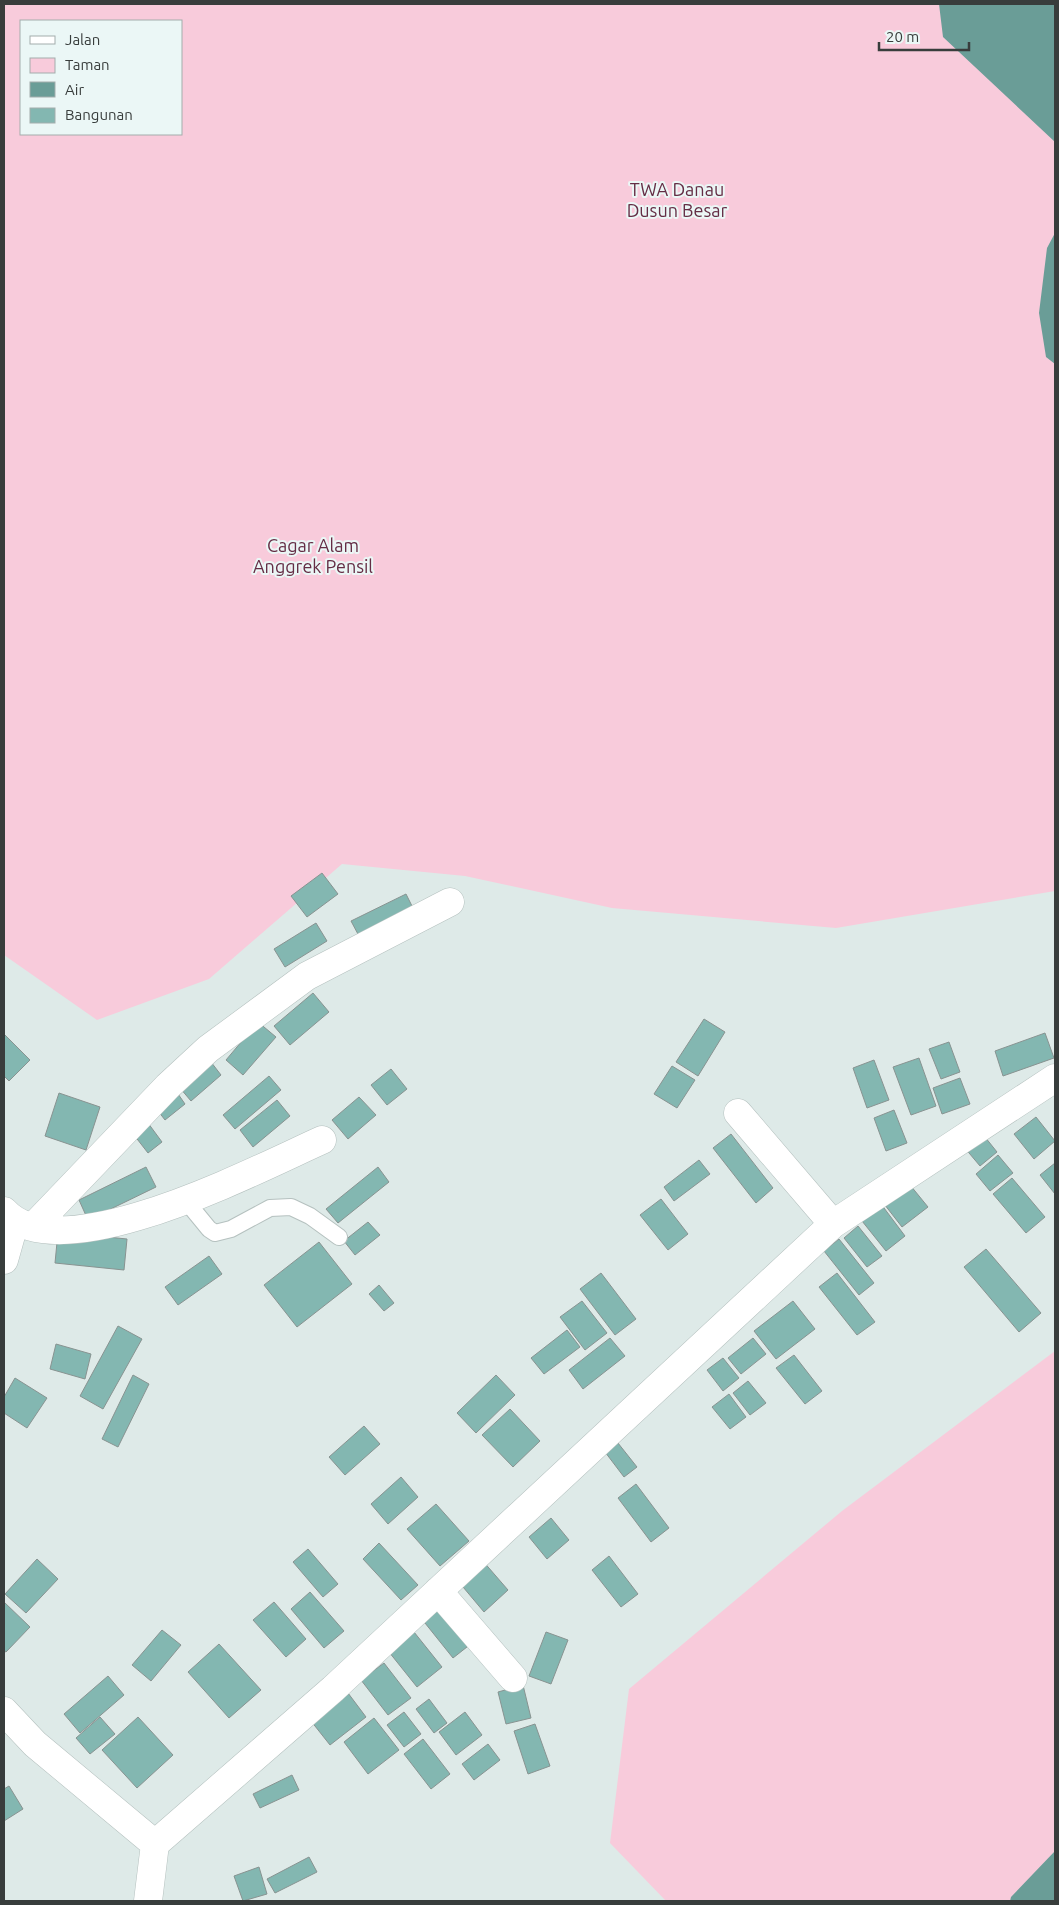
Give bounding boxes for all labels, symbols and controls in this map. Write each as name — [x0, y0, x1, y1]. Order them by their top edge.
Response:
legend — [20, 20, 182, 135]
scale bar — [879, 20, 969, 52]
text: 20 m — [886, 28, 919, 45]
text: Jalan — [65, 31, 100, 48]
text: Taman — [65, 56, 110, 73]
text: Air — [65, 81, 84, 98]
text: Bangunan — [65, 106, 133, 123]
park label: TWA Danau Dusun Besar — [627, 179, 728, 220]
park label: Cagar Alam Anggrek Pensil — [253, 535, 373, 576]

